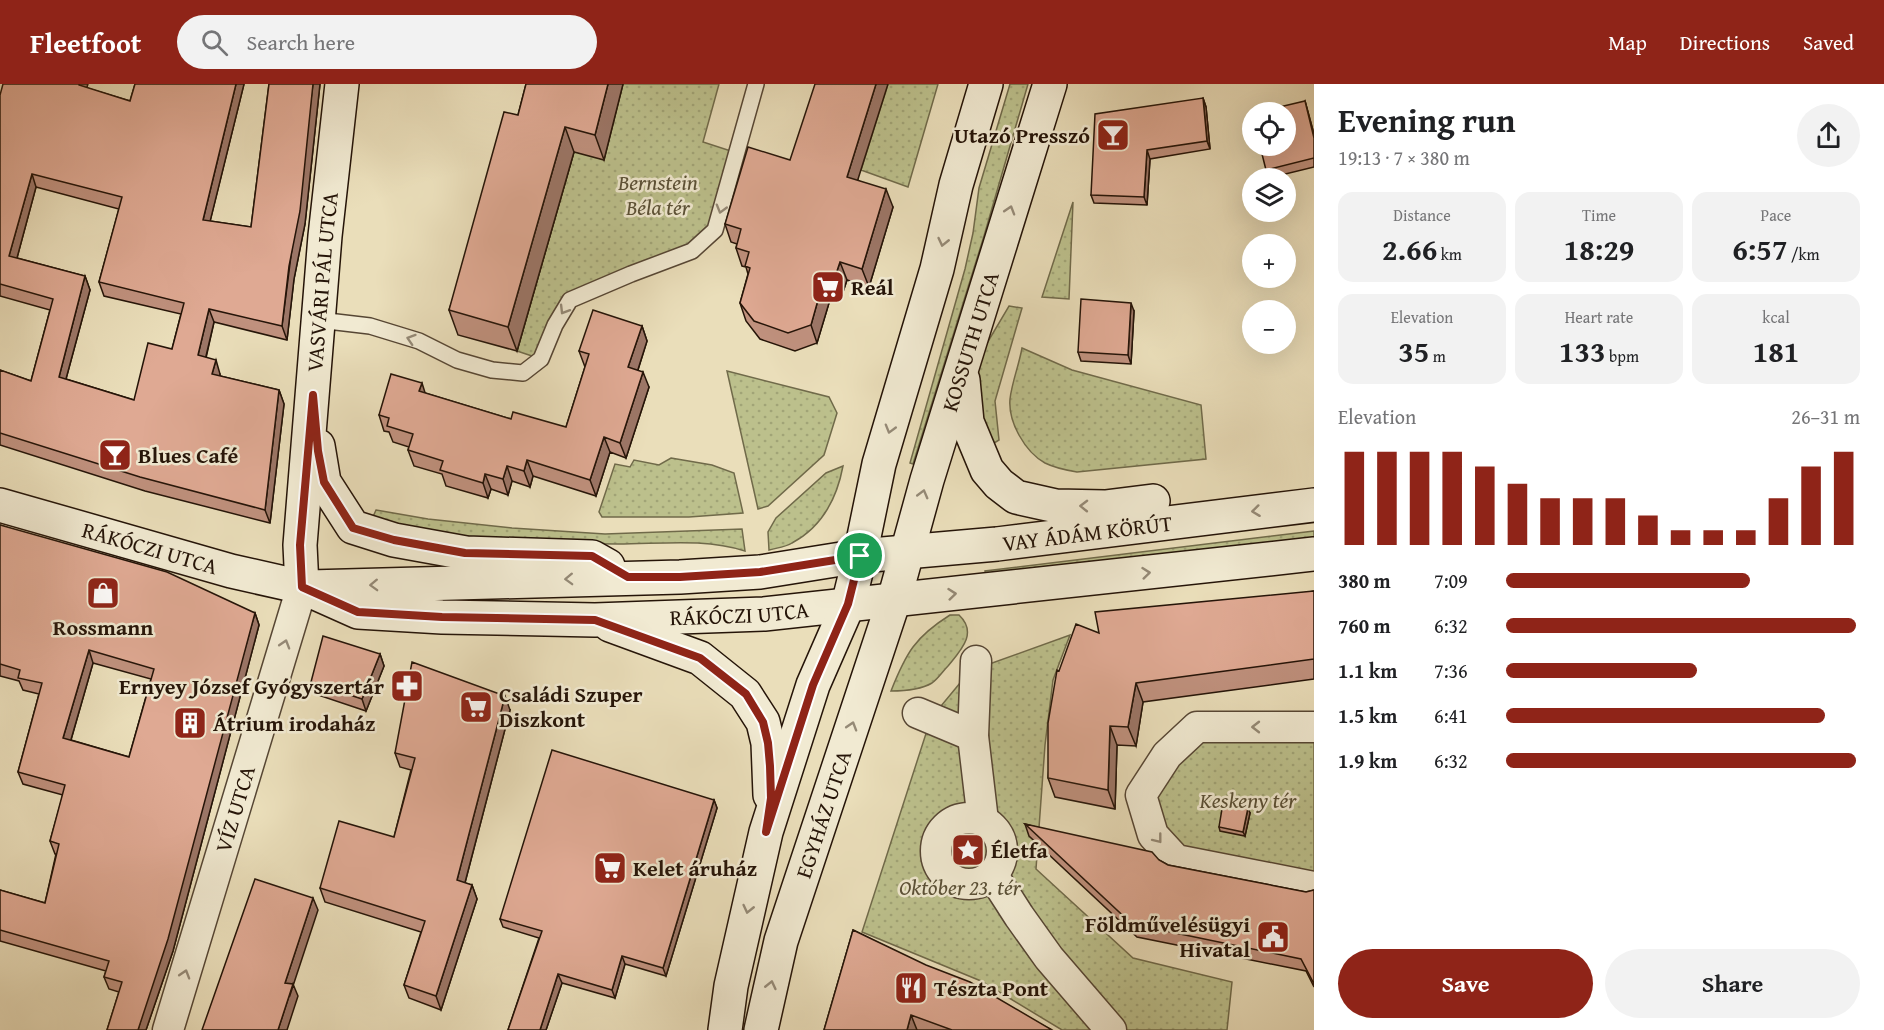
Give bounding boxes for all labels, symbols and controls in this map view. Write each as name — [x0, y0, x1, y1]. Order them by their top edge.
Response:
search box — [177, 15, 597, 69]
text: Fleetfoot — [30, 22, 141, 63]
icon: search — [198, 26, 231, 59]
text: Search here — [246, 26, 355, 58]
text: Map — [1608, 27, 1647, 58]
text: Directions — [1680, 27, 1770, 58]
text: Saved — [1803, 27, 1854, 58]
text: Evening run — [1338, 96, 1515, 144]
map controls — [1242, 102, 1296, 354]
button: locate — [1242, 102, 1296, 156]
button: share — [1797, 104, 1860, 167]
bar icon: Utazó Presszó — [1095, 117, 1131, 153]
place label: Utazó Presszó — [954, 119, 1090, 151]
text: 19:13 · 7 × 380 m — [1338, 143, 1470, 172]
park label: Bernstein Béla tér — [617, 166, 698, 223]
button: layers — [1242, 168, 1296, 222]
street label: VASVÁRI PÁL UTCA — [298, 190, 346, 373]
one-way arrow — [716, 203, 728, 214]
text: Distance — [1393, 203, 1451, 227]
text: Time — [1582, 203, 1616, 227]
text: Pace — [1761, 203, 1791, 227]
one-way arrow — [1003, 205, 1016, 216]
text: 2.66 — [1382, 227, 1437, 271]
text: 18:29 — [1564, 227, 1634, 271]
text: 6:57 — [1732, 227, 1787, 271]
button: + — [1242, 234, 1296, 288]
one-way arrow — [937, 236, 950, 246]
text: km — [1437, 242, 1462, 266]
text: /km — [1787, 242, 1820, 266]
street label: KOSSUTH UTCA — [933, 267, 1007, 415]
supermarket icon: Reál — [810, 269, 846, 305]
place label: Reál — [851, 271, 894, 303]
button: − — [1242, 300, 1296, 354]
one-way arrow — [560, 304, 572, 314]
text: Elevation — [1391, 305, 1453, 329]
text: Heart rate — [1565, 305, 1633, 329]
text: kcal — [1762, 305, 1790, 329]
text: 35 — [1398, 329, 1429, 373]
text: 133 — [1559, 329, 1606, 373]
text: 181 — [1753, 329, 1799, 373]
one-way arrow — [406, 334, 417, 346]
text: m — [1429, 344, 1446, 368]
text: bpm — [1606, 344, 1639, 368]
text: Elevation — [1338, 402, 1416, 431]
text: 26–31 m — [1791, 402, 1860, 431]
one-way arrow — [885, 423, 897, 434]
bar icon: Blues Café — [97, 437, 133, 473]
place label: Blues Café — [138, 439, 239, 471]
one-way arrow — [916, 490, 928, 500]
one-way arrow — [1080, 500, 1089, 512]
one-way arrow — [1251, 505, 1260, 517]
street label: VAY ÁDÁM KÖRÚT — [1001, 507, 1174, 559]
street label: RÁKÓCZI UTCA — [79, 513, 222, 583]
pin — [834, 530, 885, 581]
icon: arrive — [843, 539, 876, 572]
text: 380 m — [1338, 566, 1391, 595]
text: 7:09 — [1434, 566, 1468, 595]
one-way arrow — [1141, 567, 1151, 580]
one-way arrow — [565, 572, 574, 585]
shop icon: Rossmann — [85, 575, 121, 611]
one-way arrow — [370, 579, 379, 591]
one-way arrow — [948, 588, 957, 601]
street label: RÁKÓCZI UTCA — [669, 593, 811, 633]
place label: Rossmann — [53, 611, 153, 643]
text: 760 m — [1338, 611, 1391, 640]
text: 6:32 — [1434, 611, 1468, 640]
one-way arrow — [277, 639, 290, 649]
text: 1.1 km — [1338, 656, 1397, 685]
text: 7:36 — [1434, 656, 1468, 685]
pharmacy icon: Ernyey József Gyógyszertár — [389, 668, 425, 704]
place label: Ernyey József Gyógyszertár — [119, 670, 384, 702]
place label: Családi Szuper Diszkont — [499, 678, 643, 735]
supermarket icon: Családi Szuper Diszkont — [458, 689, 494, 725]
text: 1.5 km — [1338, 701, 1397, 730]
text: 6:41 — [1434, 701, 1468, 730]
building icon: Átrium irodaház — [172, 705, 208, 741]
place label: Átrium irodaház — [213, 707, 376, 739]
one-way arrow — [845, 721, 857, 732]
one-way arrow — [1251, 721, 1260, 733]
street label: EGYHÁZ UTCA — [787, 745, 859, 882]
text: 1.9 km — [1338, 746, 1397, 775]
text: 6:32 — [1434, 746, 1468, 775]
street label: VÍZ UTCA — [207, 761, 263, 856]
park label: Keskeny tér — [1198, 784, 1297, 816]
place icon: Életfa — [950, 832, 986, 868]
one-way arrow — [1150, 832, 1161, 843]
place label: Életfa — [991, 834, 1048, 866]
supermarket icon: Kelet áruház — [592, 850, 628, 886]
place label: Kelet áruház — [633, 852, 757, 884]
park label: Október 23. tér — [899, 871, 1022, 903]
one-way arrow — [742, 904, 755, 914]
place label: Földművelésügyi Hivatal — [1085, 908, 1250, 965]
public building icon: Földművelésügyi Hivatal — [1255, 919, 1291, 955]
button: Save — [1338, 949, 1593, 1018]
button: Share — [1605, 949, 1860, 1018]
one-way arrow — [178, 969, 190, 980]
restaurant icon: Tészta Pont — [893, 970, 929, 1006]
place label: Tészta Pont — [934, 972, 1049, 1004]
one-way arrow — [764, 981, 777, 991]

